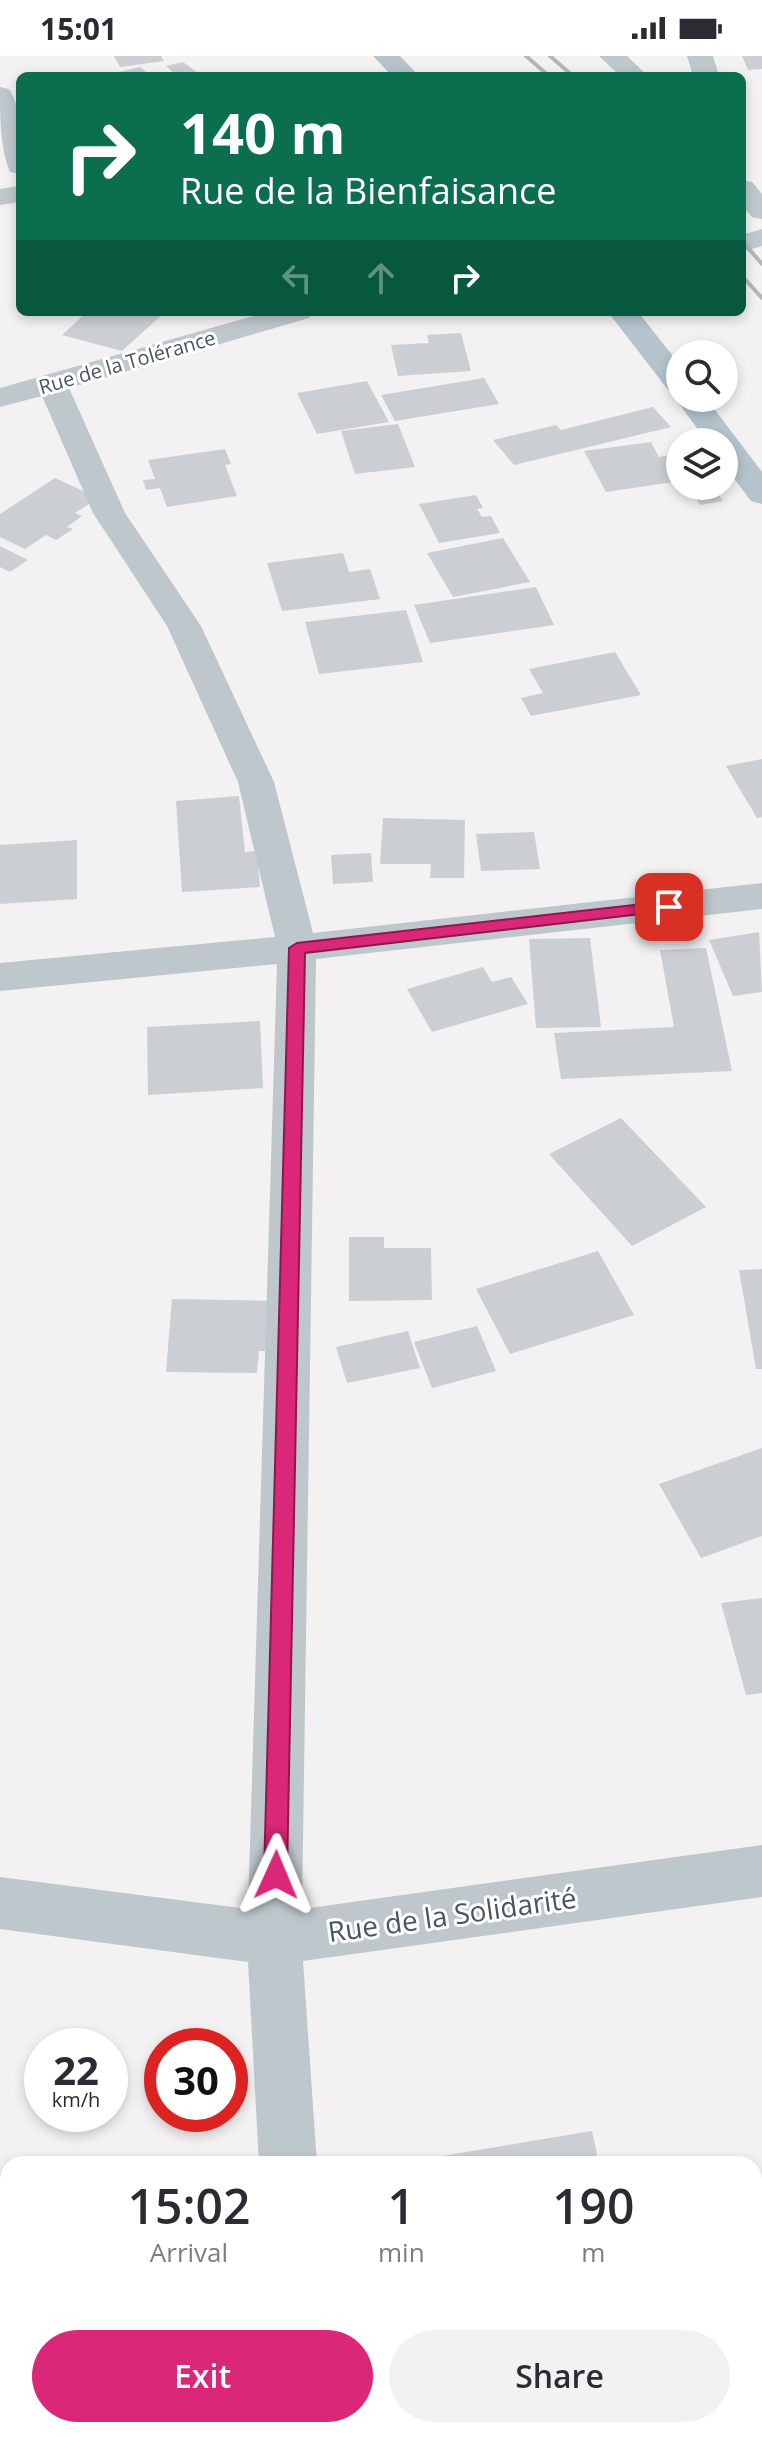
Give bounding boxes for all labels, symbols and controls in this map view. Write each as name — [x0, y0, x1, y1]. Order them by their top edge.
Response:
text: 15:01 — [40, 8, 117, 49]
text: 140 m — [180, 94, 346, 170]
icon: right — [48, 104, 152, 208]
text: Rue de la Bienfaisance — [180, 166, 556, 215]
icon: left — [275, 256, 319, 300]
icon: ahead — [359, 256, 403, 300]
icon: right — [443, 256, 487, 300]
street label: Rue de la Tolérance — [35, 324, 219, 400]
map controls — [666, 340, 738, 500]
button: search — [666, 340, 738, 412]
button: layers — [666, 428, 738, 500]
pin — [635, 873, 703, 941]
icon: arrive — [647, 885, 691, 929]
position arrow — [234, 1833, 318, 1917]
street label: Rue de la Solidarité — [325, 1878, 579, 1950]
speed limit sign: 30 — [144, 2028, 248, 2132]
text: 22 — [53, 2042, 99, 2097]
text: km/h — [52, 2086, 100, 2113]
text: 15:02 — [128, 2173, 250, 2238]
text: 1 — [388, 2173, 415, 2238]
text: 190 — [552, 2173, 634, 2238]
text: Arrival — [150, 2234, 228, 2270]
text: min — [378, 2234, 425, 2270]
text: m — [581, 2234, 605, 2270]
button: Exit — [32, 2330, 373, 2422]
button: Share — [389, 2330, 730, 2422]

